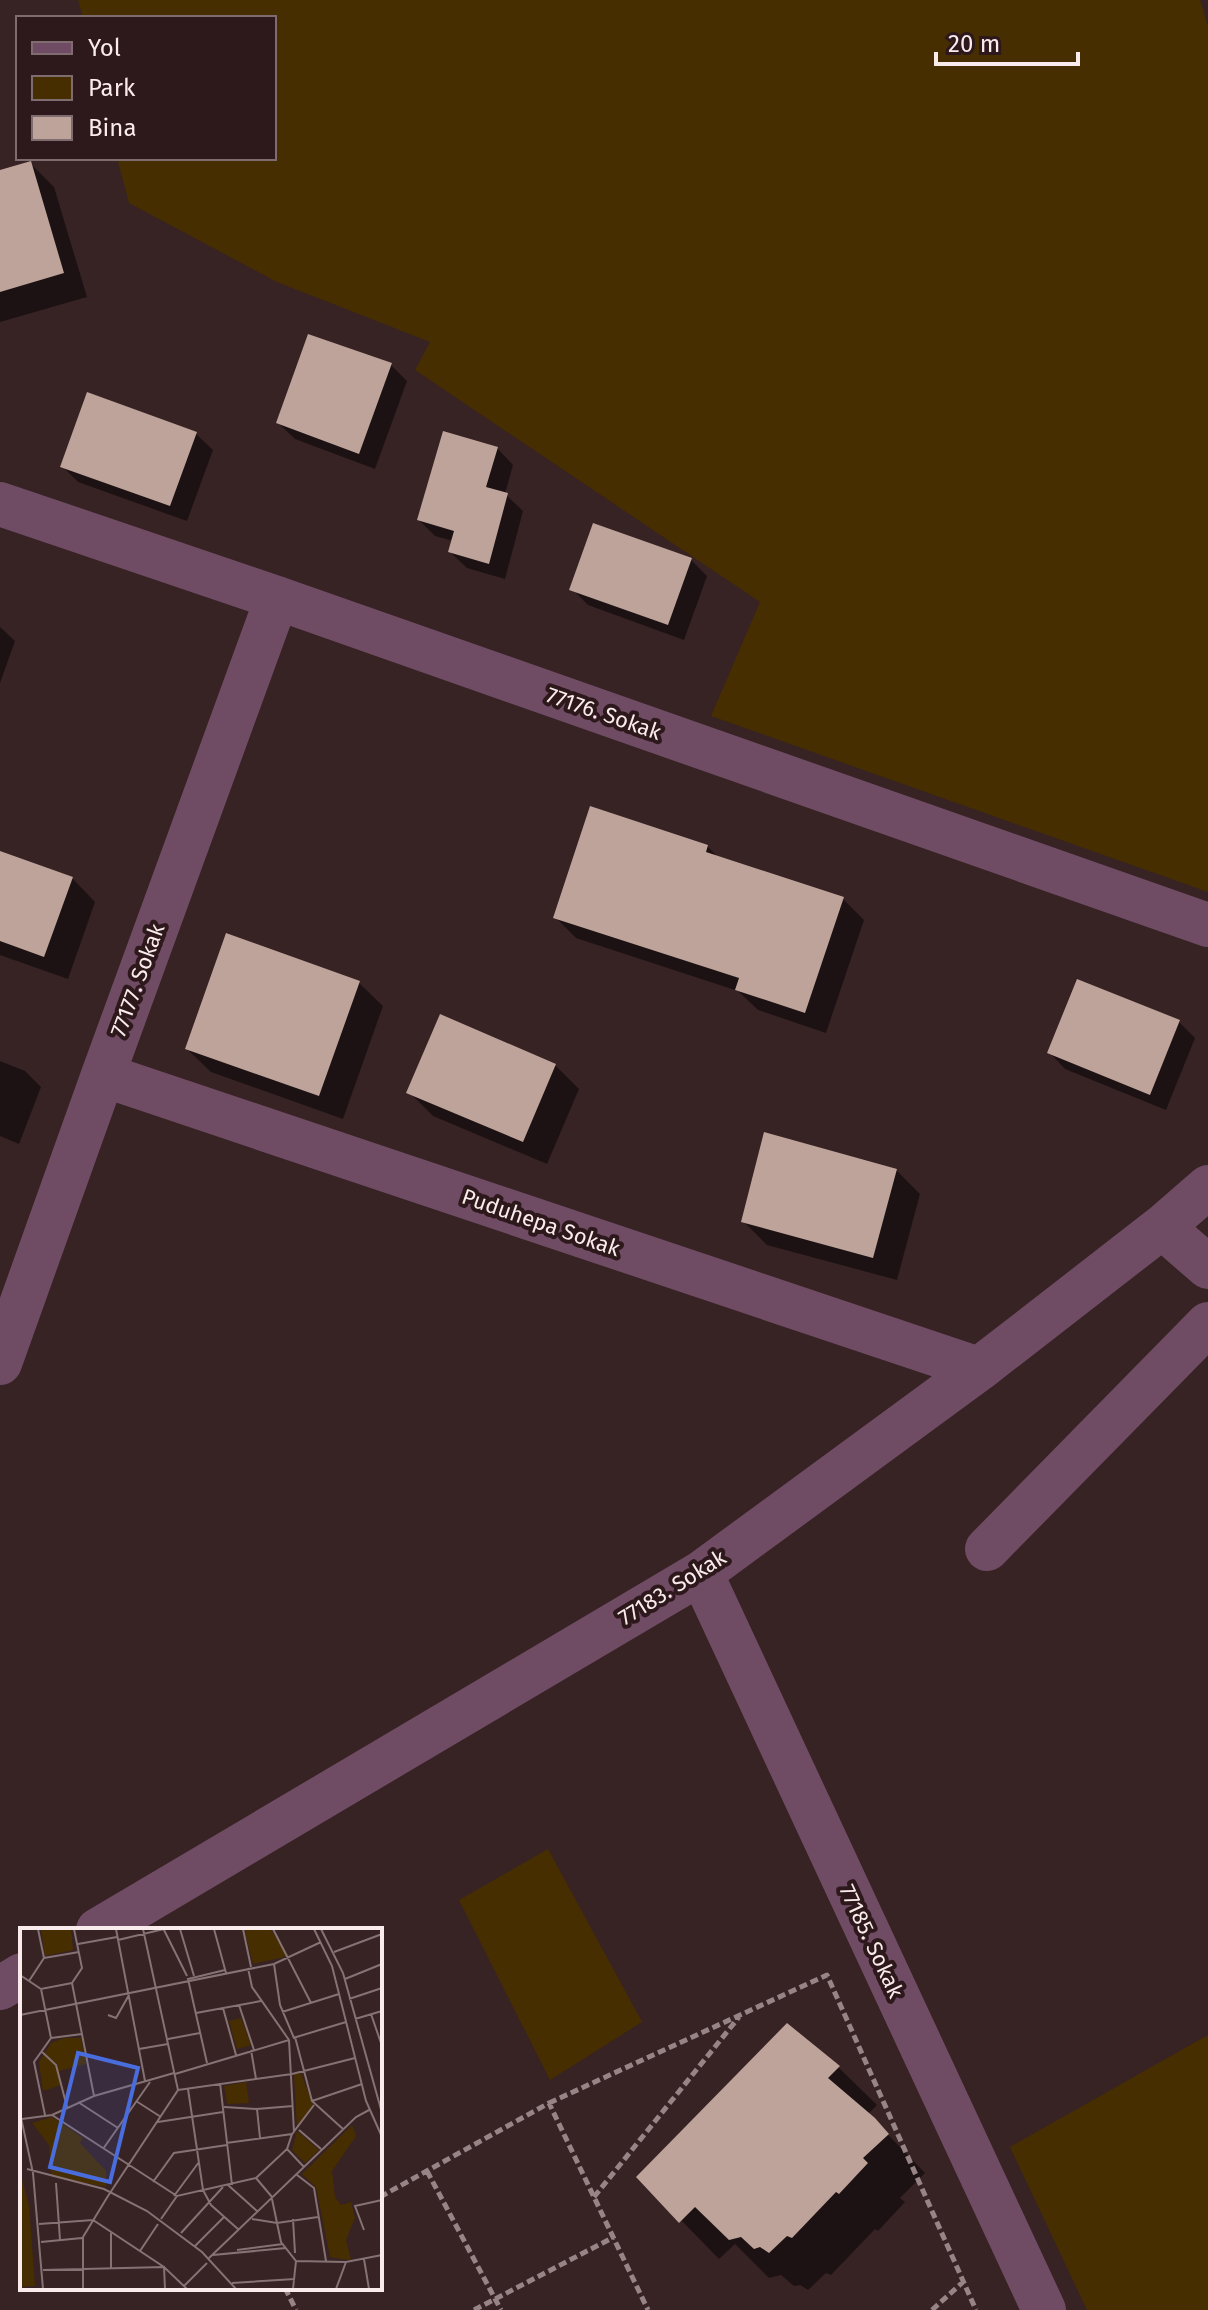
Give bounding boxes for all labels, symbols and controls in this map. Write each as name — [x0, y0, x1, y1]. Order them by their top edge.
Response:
legend — [16, 16, 276, 160]
scale bar — [936, 16, 1078, 66]
text: 20 m — [948, 30, 1000, 58]
text: Yol — [88, 34, 121, 62]
text: Park — [88, 74, 136, 102]
text: Bina — [88, 114, 136, 142]
street label: 77176. Sokak — [543, 681, 666, 746]
street label: 77177. Sokak — [105, 919, 171, 1040]
street label: Puduhepa Sokak — [458, 1183, 624, 1262]
street label: 77183. Sokak — [613, 1543, 732, 1631]
street label: 77185. Sokak — [834, 1880, 910, 2003]
inset map — [20, 1928, 382, 2290]

